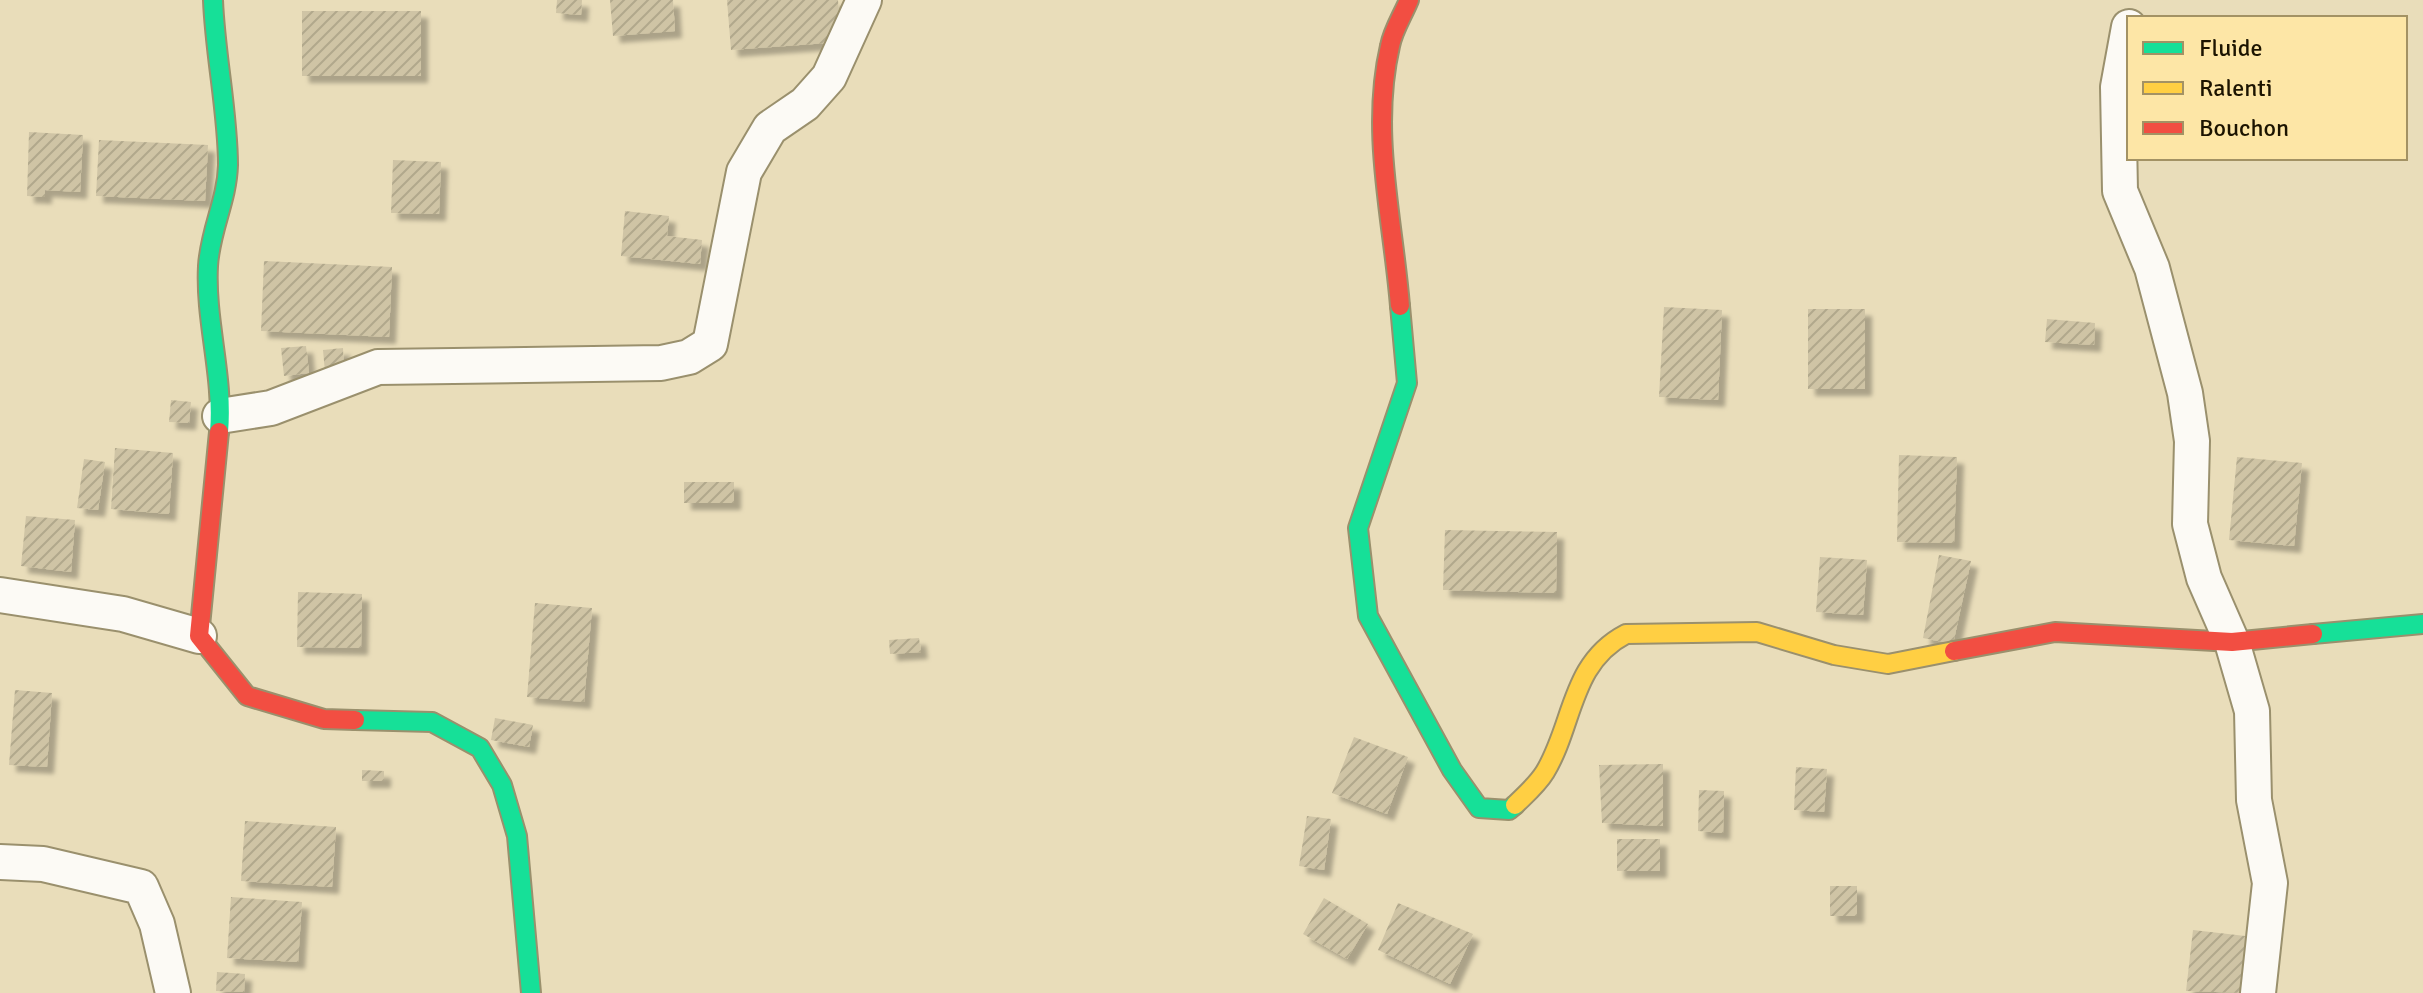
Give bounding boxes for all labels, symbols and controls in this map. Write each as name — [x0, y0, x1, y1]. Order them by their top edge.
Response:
legend — [2127, 16, 2407, 160]
text: Fluide — [2199, 33, 2263, 63]
text: Ralenti — [2199, 73, 2272, 103]
text: Bouchon — [2199, 113, 2289, 143]

